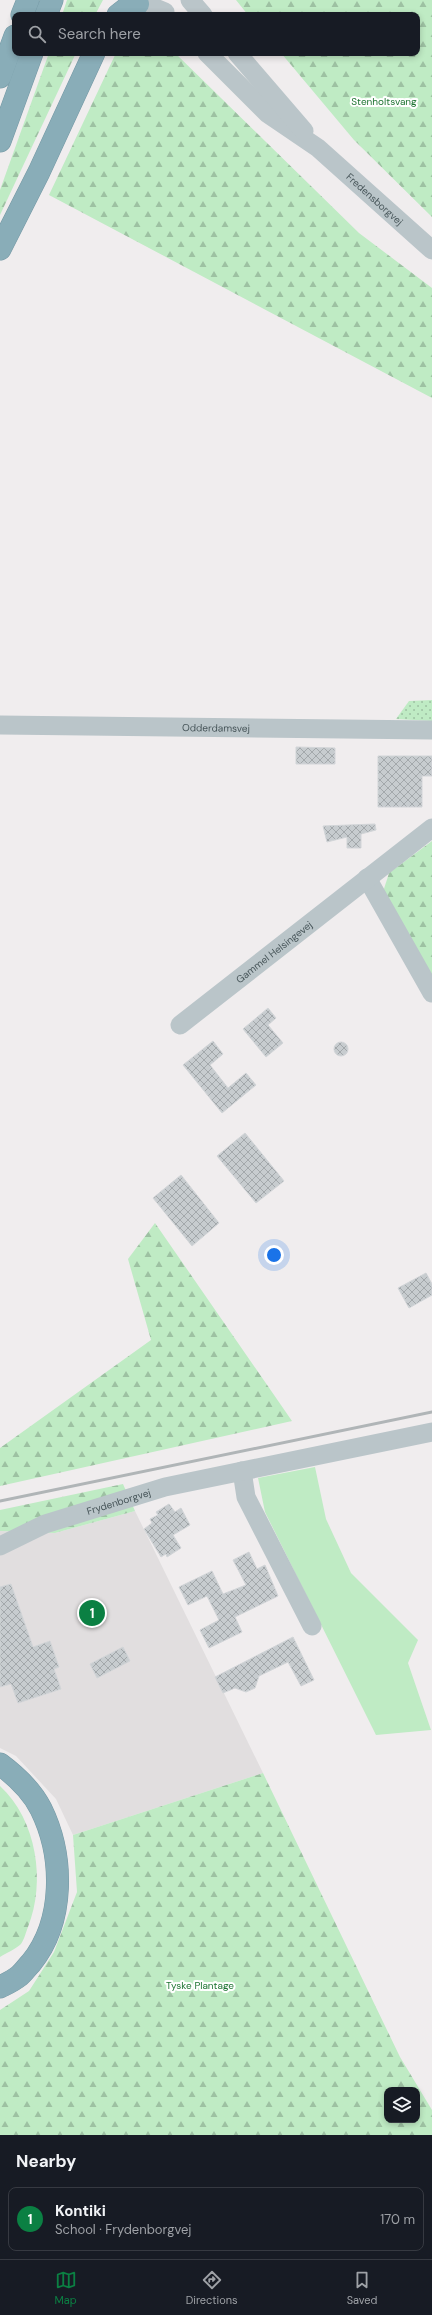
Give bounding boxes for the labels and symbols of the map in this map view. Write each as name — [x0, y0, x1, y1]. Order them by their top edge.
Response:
park label: Stenholtsvang — [351, 95, 417, 108]
street label: Fredensborgvej — [344, 170, 406, 228]
street label: Odderdamsvej — [182, 721, 250, 734]
street label: Gammel Helsingevej — [233, 918, 315, 986]
your location — [264, 1245, 284, 1265]
street label: Frydenborgvej — [85, 1485, 152, 1517]
pin: 1 — [79, 1598, 105, 1628]
park label: Tyske Plantage — [166, 1979, 234, 1992]

